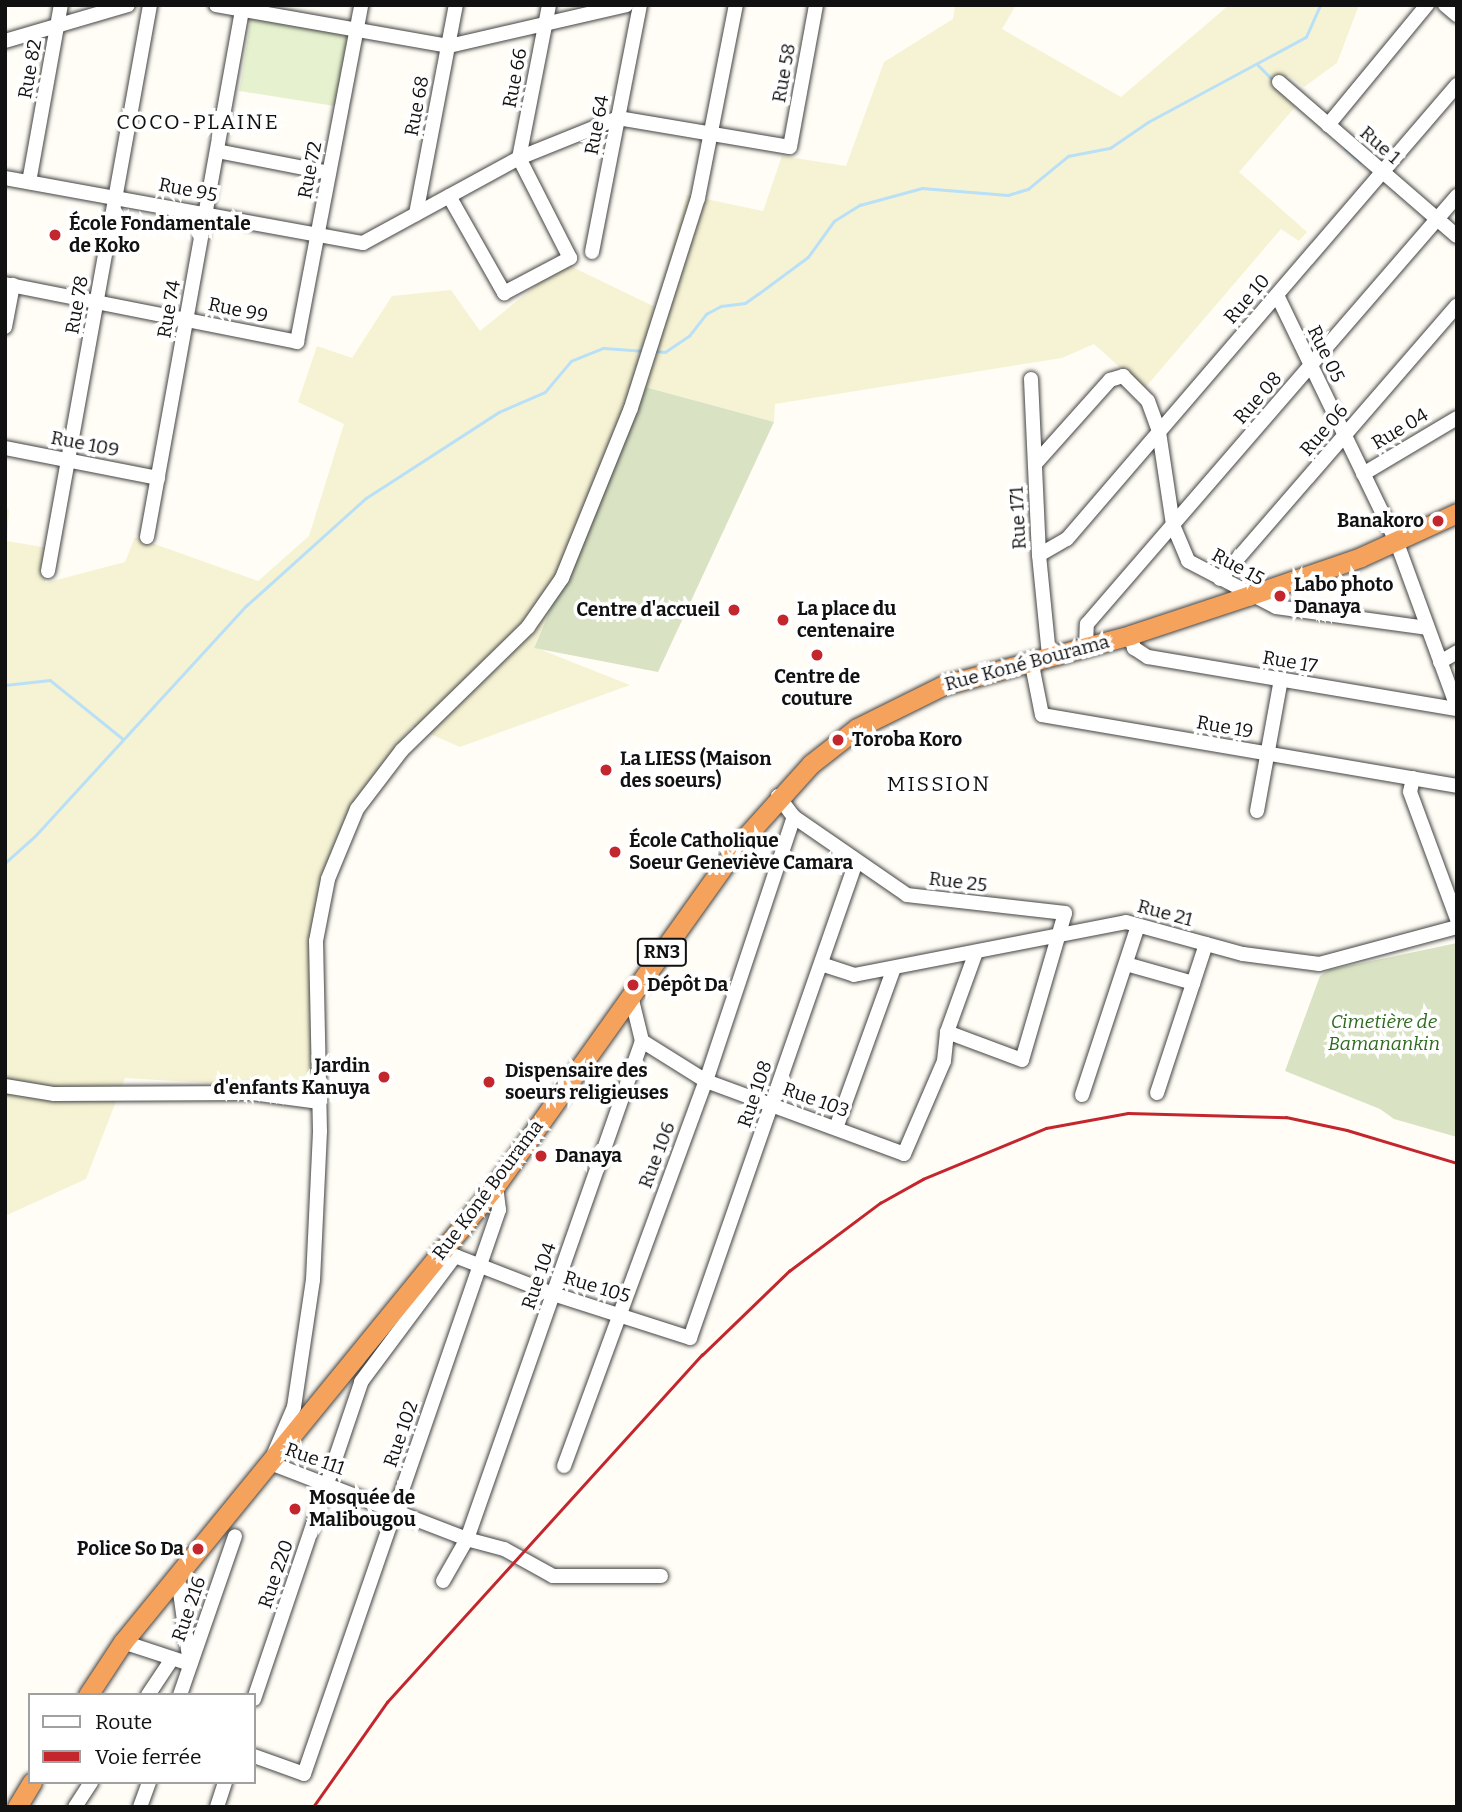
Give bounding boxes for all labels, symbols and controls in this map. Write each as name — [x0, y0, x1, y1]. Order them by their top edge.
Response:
street label: Rue 82 — [14, 38, 46, 100]
street label: Rue 58 — [768, 42, 800, 104]
street label: Rue 66 — [498, 46, 532, 110]
street label: Rue 68 — [400, 74, 434, 138]
street label: Rue 64 — [580, 93, 614, 157]
district label: COCO-PLAINE — [118, 109, 278, 135]
street label: Rue 1 — [1355, 121, 1405, 169]
street label: Rue 72 — [293, 139, 327, 201]
street label: Rue 95 — [157, 173, 219, 207]
place label: École Fondamentale de Koko — [69, 213, 251, 257]
marker: École Fondamentale de Koko — [47, 227, 63, 243]
street label: Rue 10 — [1219, 270, 1275, 328]
street label: Rue 78 — [61, 274, 93, 336]
street label: Rue 74 — [153, 278, 185, 340]
street label: Rue 99 — [206, 293, 270, 327]
street label: Rue 05 — [1302, 322, 1350, 386]
street label: Rue 08 — [1229, 367, 1287, 429]
street label: Rue 06 — [1295, 399, 1353, 461]
street label: Rue 04 — [1368, 403, 1432, 455]
street label: Rue 109 — [49, 426, 121, 462]
street label: Rue 171 — [1005, 486, 1031, 550]
place label: Banakoro — [1337, 510, 1424, 532]
marker: Banakoro — [1430, 513, 1446, 529]
street label: Rue 15 — [1208, 543, 1268, 591]
place label: Labo photo Danaya — [1294, 574, 1393, 618]
marker: Labo photo Danaya — [1272, 588, 1288, 604]
place label: La place du centenaire — [797, 598, 896, 642]
place label: Centre d'accueil — [576, 599, 720, 621]
marker: Centre d'accueil — [726, 602, 742, 618]
marker: La place du centenaire — [775, 612, 791, 628]
street label: Rue Koné Bourama — [942, 630, 1112, 696]
street label: Rue 17 — [1261, 646, 1319, 678]
marker: Centre de couture — [809, 647, 825, 663]
place label: Centre de couture — [774, 666, 860, 710]
street label: Rue 19 — [1195, 711, 1255, 743]
place label: Toroba Koro — [852, 729, 962, 751]
marker: Toroba Koro — [830, 732, 846, 748]
place label: La LIESS (Maison des soeurs) — [620, 748, 771, 792]
marker: La LIESS (Maison des soeurs) — [598, 762, 614, 778]
district label: MISSION — [888, 771, 990, 797]
place label: École Catholique Soeur Geneviève Camara — [629, 830, 853, 874]
marker: École Catholique Soeur Geneviève Camara — [607, 844, 623, 860]
street label: Rue 25 — [928, 867, 988, 897]
street label: Rue 21 — [1135, 895, 1195, 931]
road number: RN3 — [636, 937, 688, 967]
place label: Dépôt Da — [647, 974, 728, 996]
marker: Dépôt Da — [625, 977, 641, 993]
park label: Cimetière de Bamanankin — [1328, 1011, 1440, 1055]
place label: Jardin d'enfants Kanuya — [213, 1055, 370, 1099]
street label: Rue 108 — [733, 1057, 777, 1131]
place label: Dispensaire des soeurs religieuses — [505, 1060, 669, 1104]
marker: Jardin d'enfants Kanuya — [376, 1069, 392, 1085]
marker: Dispensaire des soeurs religieuses — [479, 1072, 499, 1092]
street label: Rue 103 — [780, 1078, 852, 1122]
street label: Rue Koné Bourama — [428, 1115, 548, 1265]
street label: Rue 106 — [634, 1119, 680, 1191]
place label: Danaya — [555, 1145, 622, 1167]
marker: Danaya — [533, 1148, 549, 1164]
street label: Rue 104 — [517, 1240, 561, 1312]
street label: Rue 105 — [561, 1266, 633, 1308]
street label: Rue 102 — [379, 1398, 423, 1470]
street label: Rue 111 — [282, 1438, 348, 1480]
place label: Mosquée de Malibougou — [309, 1487, 416, 1531]
marker: Mosquée de Malibougou — [287, 1501, 303, 1517]
street label: Rue 220 — [254, 1537, 298, 1611]
place label: Police So Da — [77, 1538, 184, 1560]
marker: Police So Da — [190, 1541, 206, 1557]
street label: Rue 216 — [167, 1573, 211, 1645]
legend — [28, 1693, 256, 1784]
text: Route — [95, 1709, 152, 1735]
text: Voie ferrée — [95, 1744, 201, 1770]

